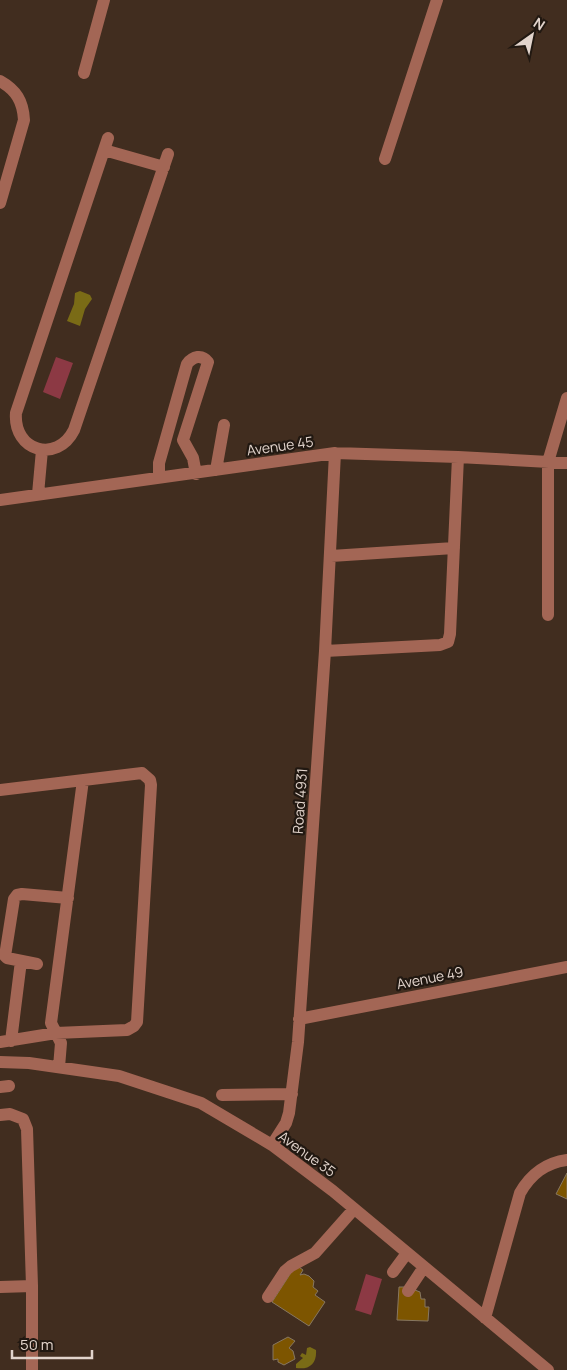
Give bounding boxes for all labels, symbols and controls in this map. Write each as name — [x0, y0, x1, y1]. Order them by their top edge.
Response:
north arrow — [507, 10, 557, 60]
text: N — [530, 13, 549, 34]
street label: Avenue 45 — [245, 431, 314, 460]
street label: Road 4931 — [288, 767, 311, 835]
street label: Avenue 49 — [395, 962, 465, 993]
street label: Avenue 35 — [275, 1126, 340, 1181]
scale bar — [12, 1328, 92, 1360]
text: 50 m — [20, 1334, 54, 1355]

